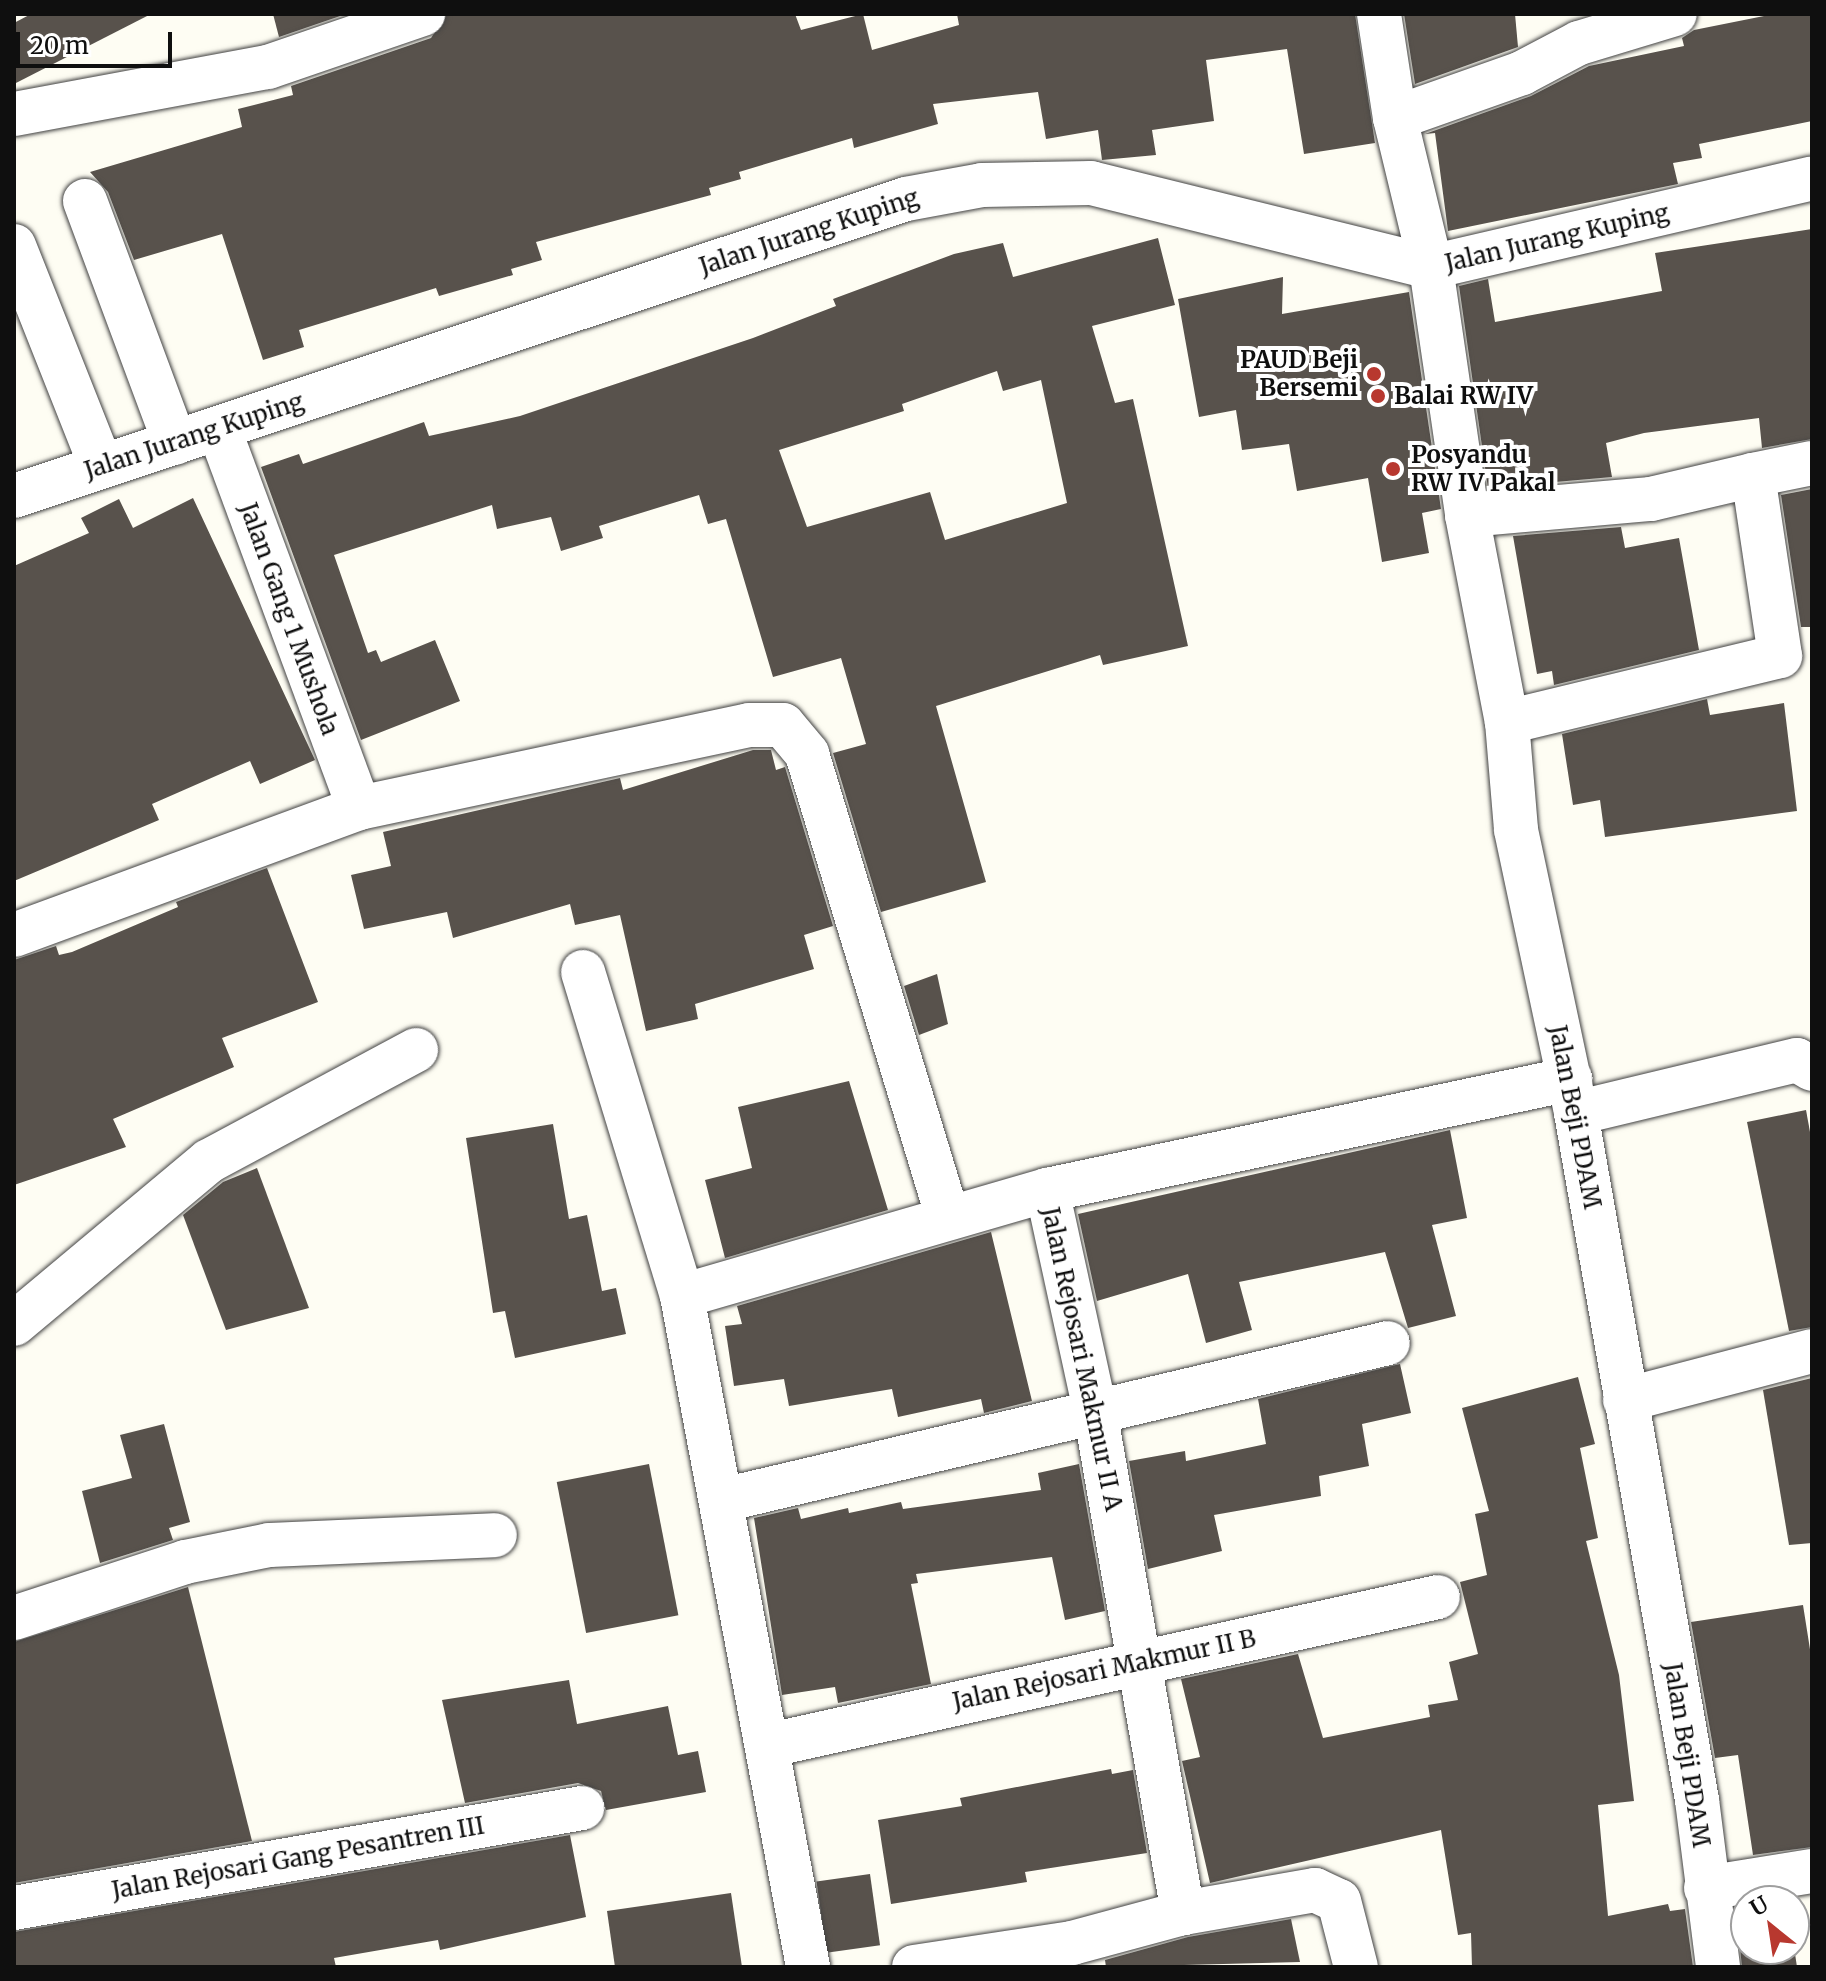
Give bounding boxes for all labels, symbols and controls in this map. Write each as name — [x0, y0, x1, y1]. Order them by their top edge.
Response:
scale bar — [20, 16, 176, 66]
text: 20 m — [30, 30, 89, 61]
street label: Jalan Jurang Kuping — [696, 183, 922, 281]
street label: Jalan Jurang Kuping — [1442, 198, 1672, 278]
place label: PAUD Beji Bersemi — [1240, 346, 1358, 402]
marker: PAUD Beji Bersemi — [1365, 365, 1383, 383]
place label: Balai RW IV — [1394, 382, 1533, 410]
street label: Jalan Jurang Kuping — [81, 387, 307, 485]
marker: Balai RW IV — [1369, 387, 1387, 405]
place label: Posyandu RW IV Pakal — [1411, 441, 1556, 497]
marker: Posyandu RW IV Pakal — [1382, 458, 1404, 480]
street label: Jalan Gang 1 Mushola — [234, 499, 344, 739]
street label: Jalan Beji PDAM — [1543, 1023, 1607, 1211]
street label: Jalan Rejosari Makmur II A — [1036, 1204, 1128, 1514]
street label: Jalan Rejosari Makmur II B — [950, 1624, 1258, 1716]
street label: Jalan Beji PDAM — [1658, 1661, 1716, 1849]
street label: Jalan Rejosari Gang Pesantren III — [109, 1811, 487, 1905]
north arrow — [1730, 1885, 1810, 1965]
text: U — [1745, 1890, 1773, 1922]

